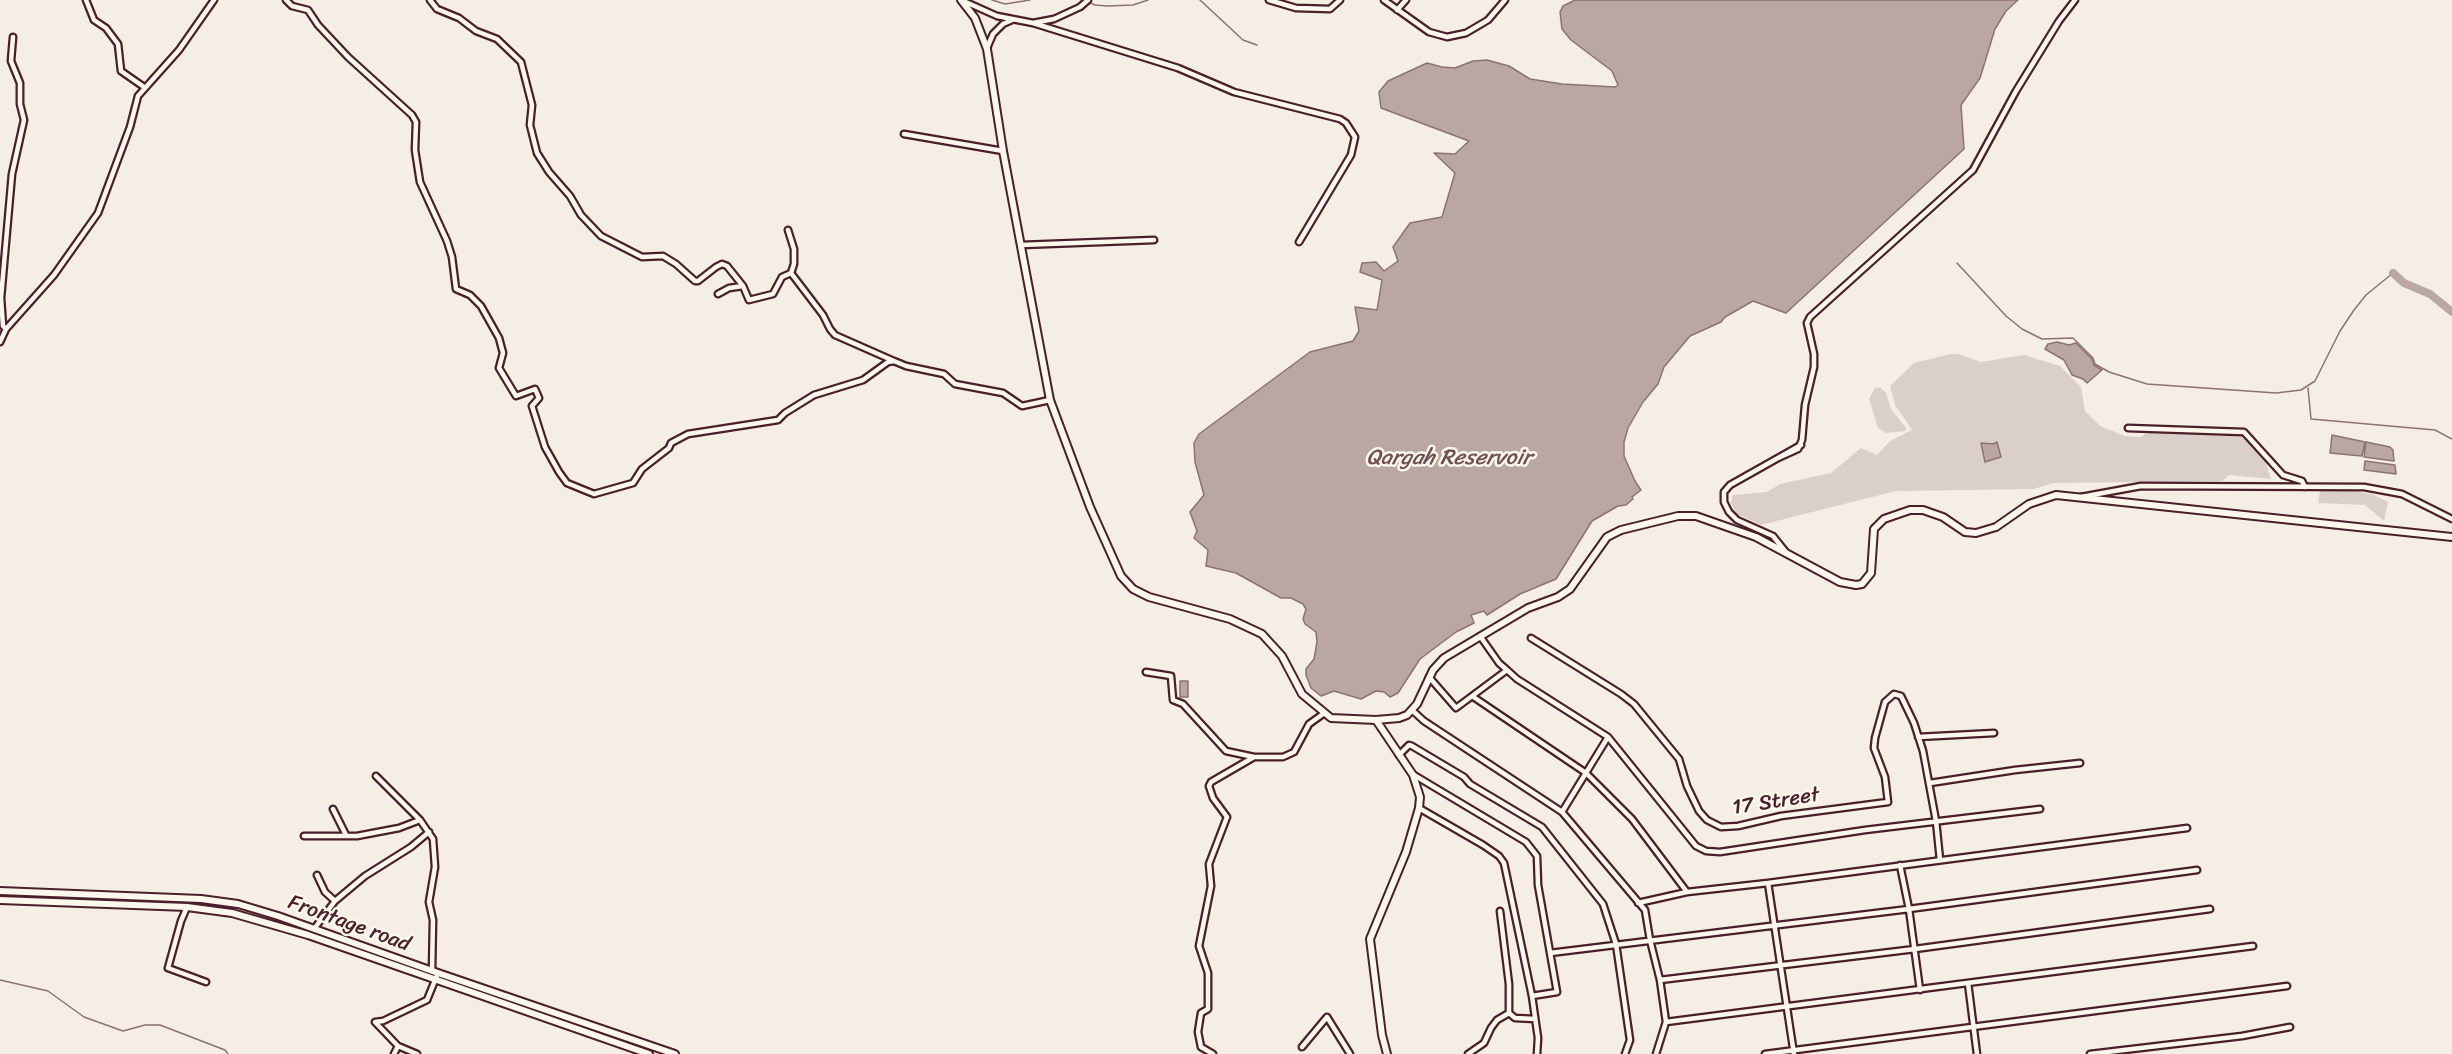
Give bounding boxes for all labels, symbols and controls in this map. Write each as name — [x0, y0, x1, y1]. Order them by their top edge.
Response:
water label: Qargah Reservoir — [1366, 445, 1532, 471]
street label: 17 Street — [1731, 783, 1821, 821]
street label: Frontage road — [284, 890, 414, 958]

